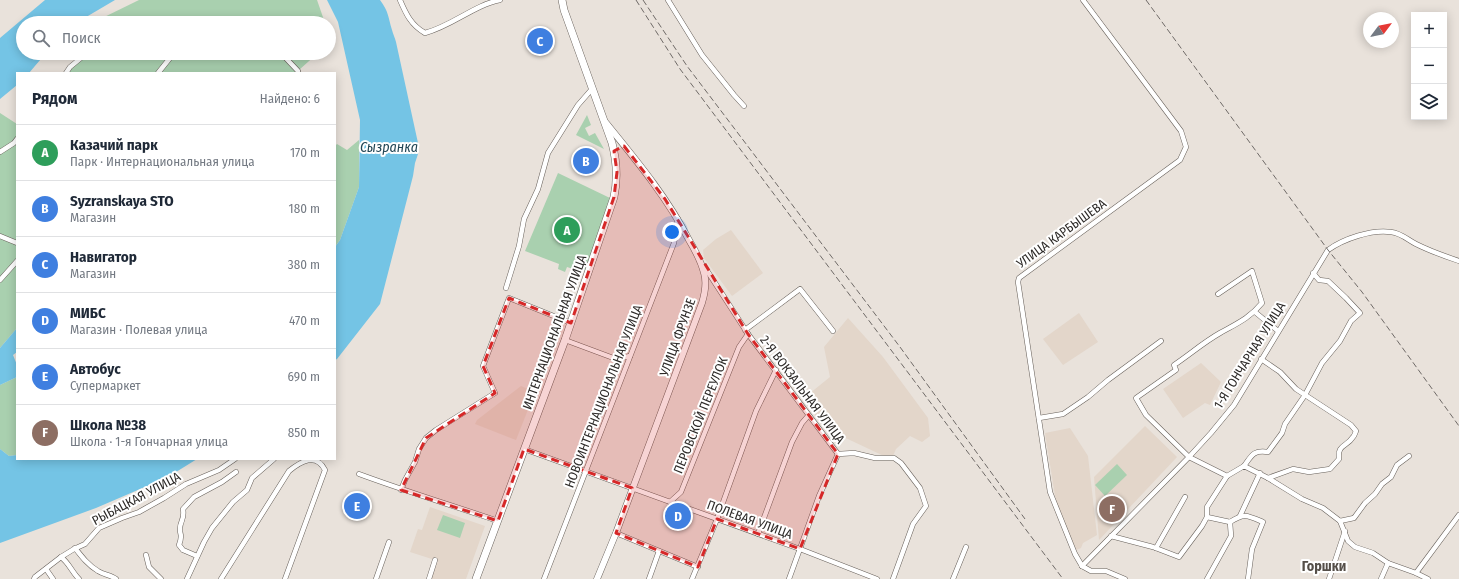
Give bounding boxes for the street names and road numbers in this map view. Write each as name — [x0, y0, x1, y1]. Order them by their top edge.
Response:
street label: УЛИЦА КАРБЫШЕВА — [1013, 196, 1109, 272]
street label: ИНТЕРНАЦИОНАЛЬНАЯ УЛИЦА — [519, 253, 590, 412]
street label: УЛИЦА ФРУНЗЕ — [656, 296, 699, 379]
street label: 1-Я ГОНЧАРНАЯ УЛИЦА — [1210, 299, 1288, 411]
street label: НОВОИНТЕРНАЦИОНАЛЬНАЯ УЛИЦА — [562, 302, 645, 490]
street label: 2-Я ВОКЗАЛЬНАЯ УЛИЦА — [757, 332, 848, 446]
street label: ПЕРОВСКОЙ ПЕРЕУЛОК — [670, 355, 731, 476]
street label: РЫБАЦКАЯ УЛИЦА — [89, 469, 183, 528]
street label: ПОЛЕВАЯ УЛИЦА — [705, 497, 795, 542]

